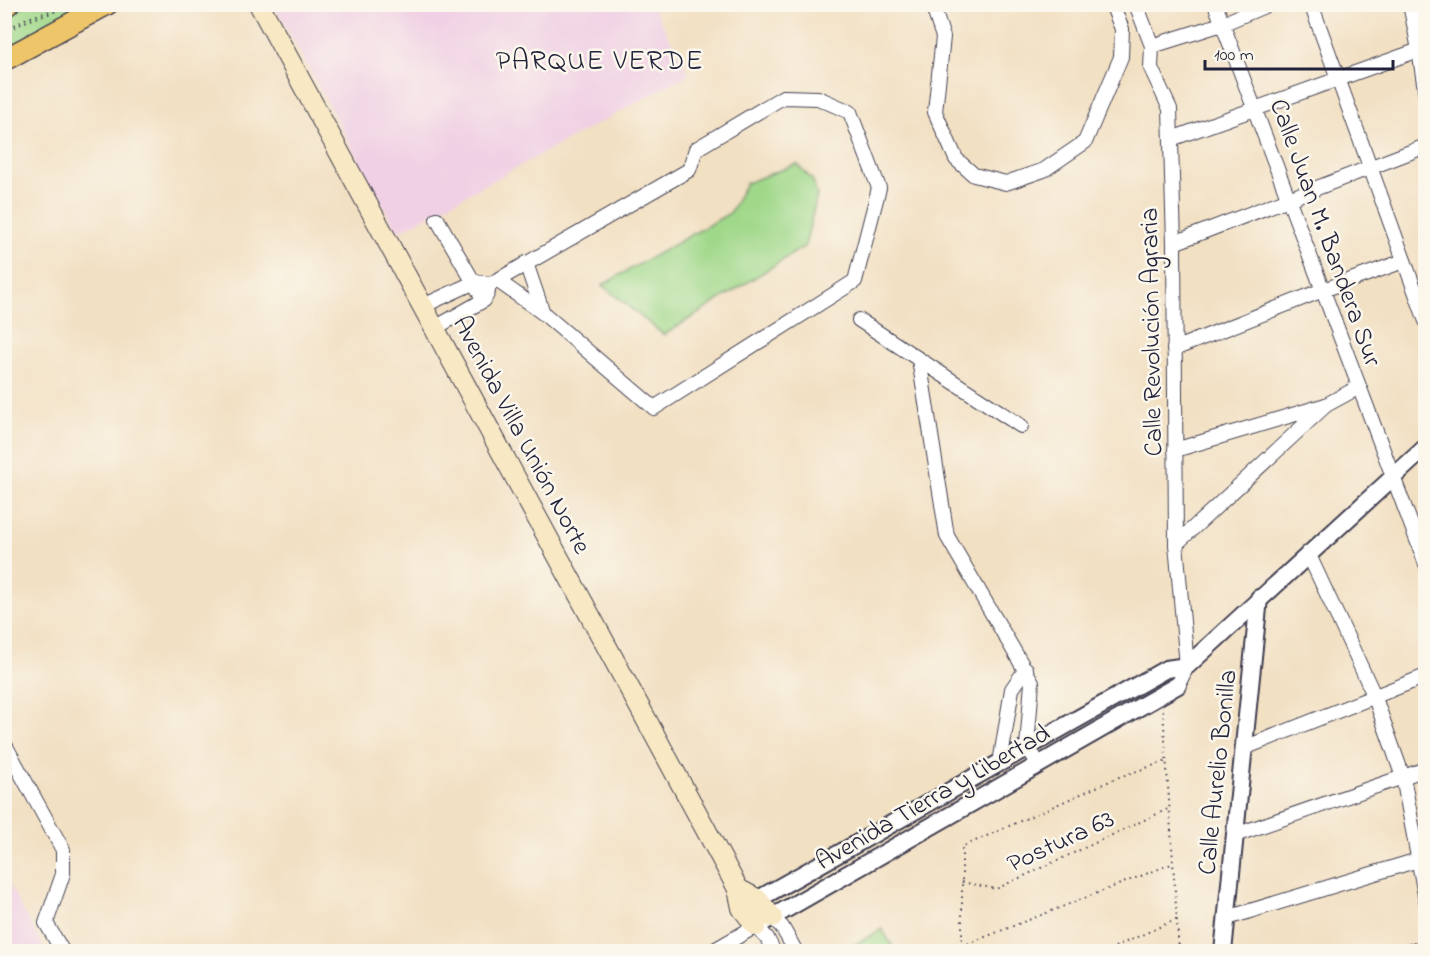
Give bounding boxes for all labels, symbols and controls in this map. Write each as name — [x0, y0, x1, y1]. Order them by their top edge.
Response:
scale bar — [1205, 33, 1392, 71]
district label: PARQUE VERDE — [496, 42, 704, 83]
text: 100 m — [1214, 43, 1254, 69]
street label: Calle Juan M. Bandera Sur — [1258, 94, 1391, 373]
street label: Calle Revolución Agraria — [1132, 207, 1174, 457]
street label: Avenida Villa Unión Norte — [441, 310, 599, 562]
street label: Calle Aurelio Bonilla — [1189, 668, 1249, 877]
street label: Avenida Tierra y Libertad — [809, 716, 1058, 881]
street label: Postura 63 — [1001, 801, 1121, 884]

